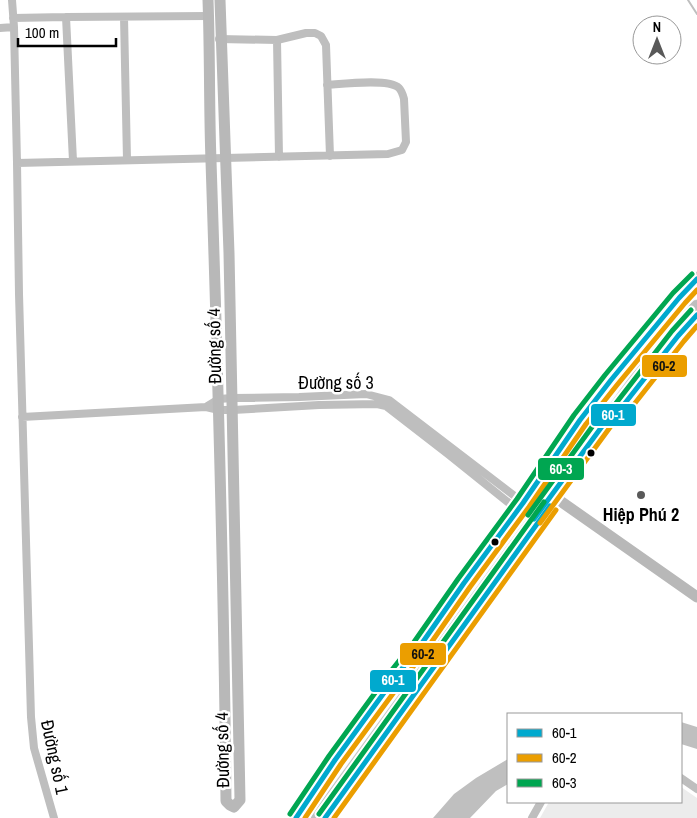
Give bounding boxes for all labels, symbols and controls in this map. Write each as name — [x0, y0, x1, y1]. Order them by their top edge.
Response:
scale bar — [18, 15, 115, 47]
north arrow — [632, 15, 682, 65]
text: N — [653, 18, 661, 36]
text: 100 m — [25, 22, 59, 43]
street label: Đường số 4 — [201, 308, 227, 384]
line badge: 60-2 — [641, 354, 688, 378]
text: 60-2 — [653, 357, 675, 375]
street label: Đường số 3 — [298, 370, 374, 395]
line badge: 60-1 — [590, 403, 637, 427]
text: 60-1 — [602, 406, 625, 424]
unlabelled marker — [586, 448, 596, 458]
line badge: 60-3 — [537, 457, 585, 481]
text: 60-3 — [550, 460, 572, 478]
marker: Hiệp Phú 2 — [635, 489, 647, 501]
place label: Hiệp Phú 2 — [603, 502, 679, 527]
unlabelled marker — [490, 537, 500, 547]
line badge: 60-2 — [399, 642, 447, 666]
text: 60-2 — [412, 645, 434, 663]
line badge: 60-1 — [369, 669, 417, 693]
text: 60-1 — [382, 671, 405, 689]
street label: Đường số 4 — [209, 712, 235, 788]
legend — [507, 713, 682, 803]
street label: Đường số 1 — [35, 717, 75, 797]
text: 60-1 — [552, 722, 577, 743]
text: 60-2 — [552, 747, 577, 768]
text: 60-3 — [552, 772, 577, 793]

